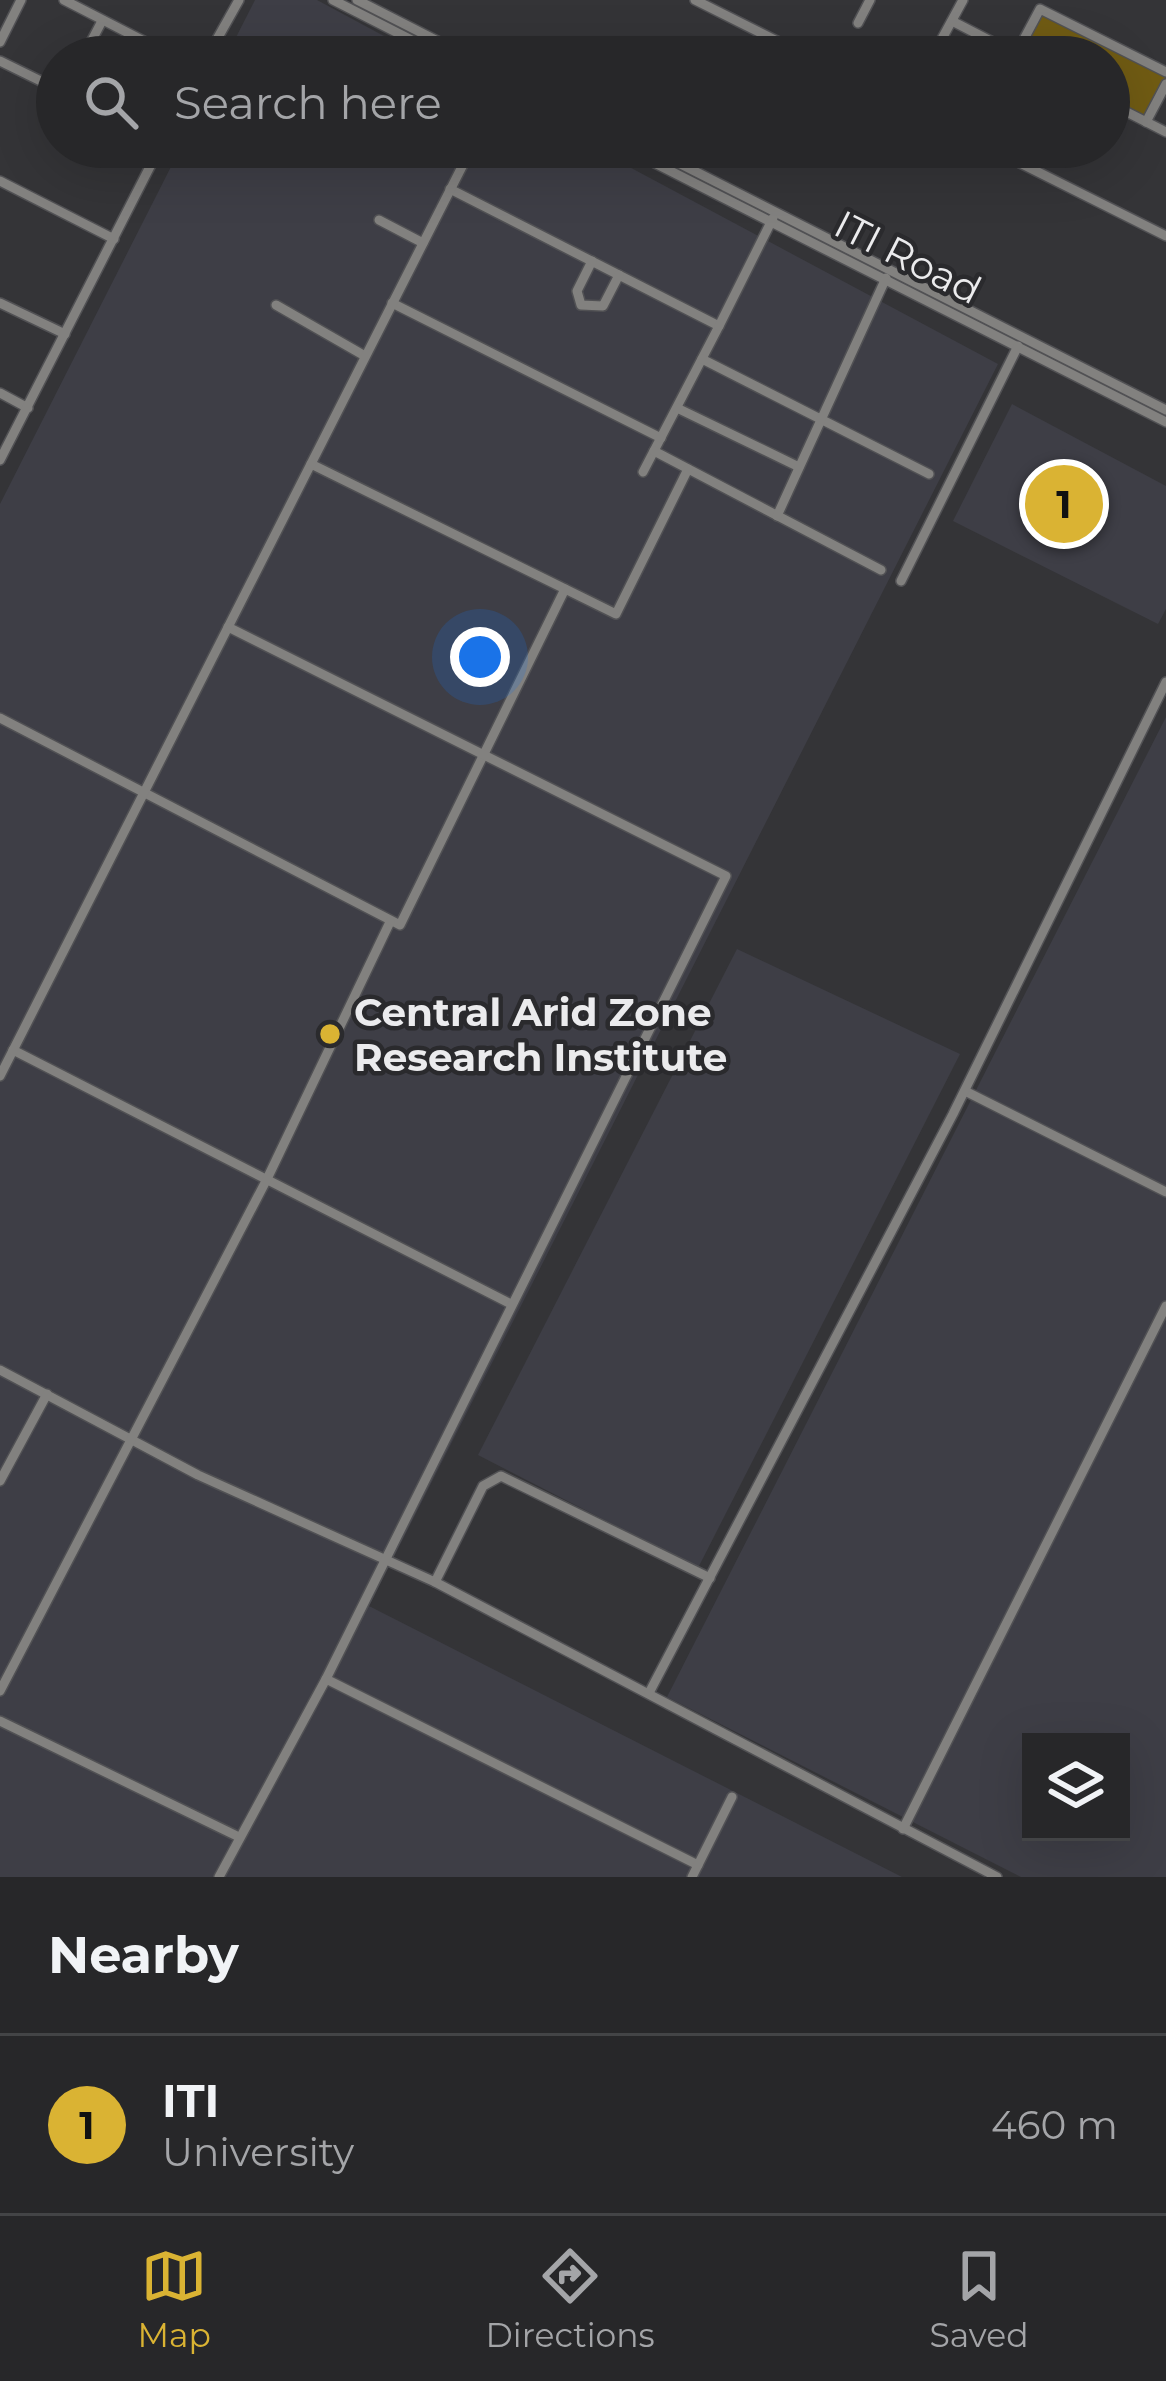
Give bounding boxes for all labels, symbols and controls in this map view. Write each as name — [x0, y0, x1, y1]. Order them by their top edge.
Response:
search box — [36, 36, 1130, 168]
icon: search — [78, 69, 144, 135]
text: Search here — [174, 75, 442, 130]
street label: ITI Road — [827, 200, 989, 314]
pin: 1 — [1025, 459, 1103, 549]
your location — [450, 627, 510, 687]
place label: Central Arid Zone Research Institute — [354, 988, 727, 1081]
marker: Central Arid Zone Research Institute — [317, 1021, 343, 1047]
map controls — [1022, 1733, 1130, 1841]
button: layers — [1022, 1733, 1130, 1841]
text: Nearby — [48, 1924, 239, 1986]
text: ITI — [162, 2073, 219, 2128]
text: 1 — [79, 2101, 95, 2149]
text: 460 m — [991, 2101, 1118, 2149]
text: University — [162, 2128, 354, 2176]
tab: Map — [137, 2243, 211, 2355]
tab: Directions — [486, 2243, 655, 2355]
tab: Saved — [929, 2243, 1029, 2355]

